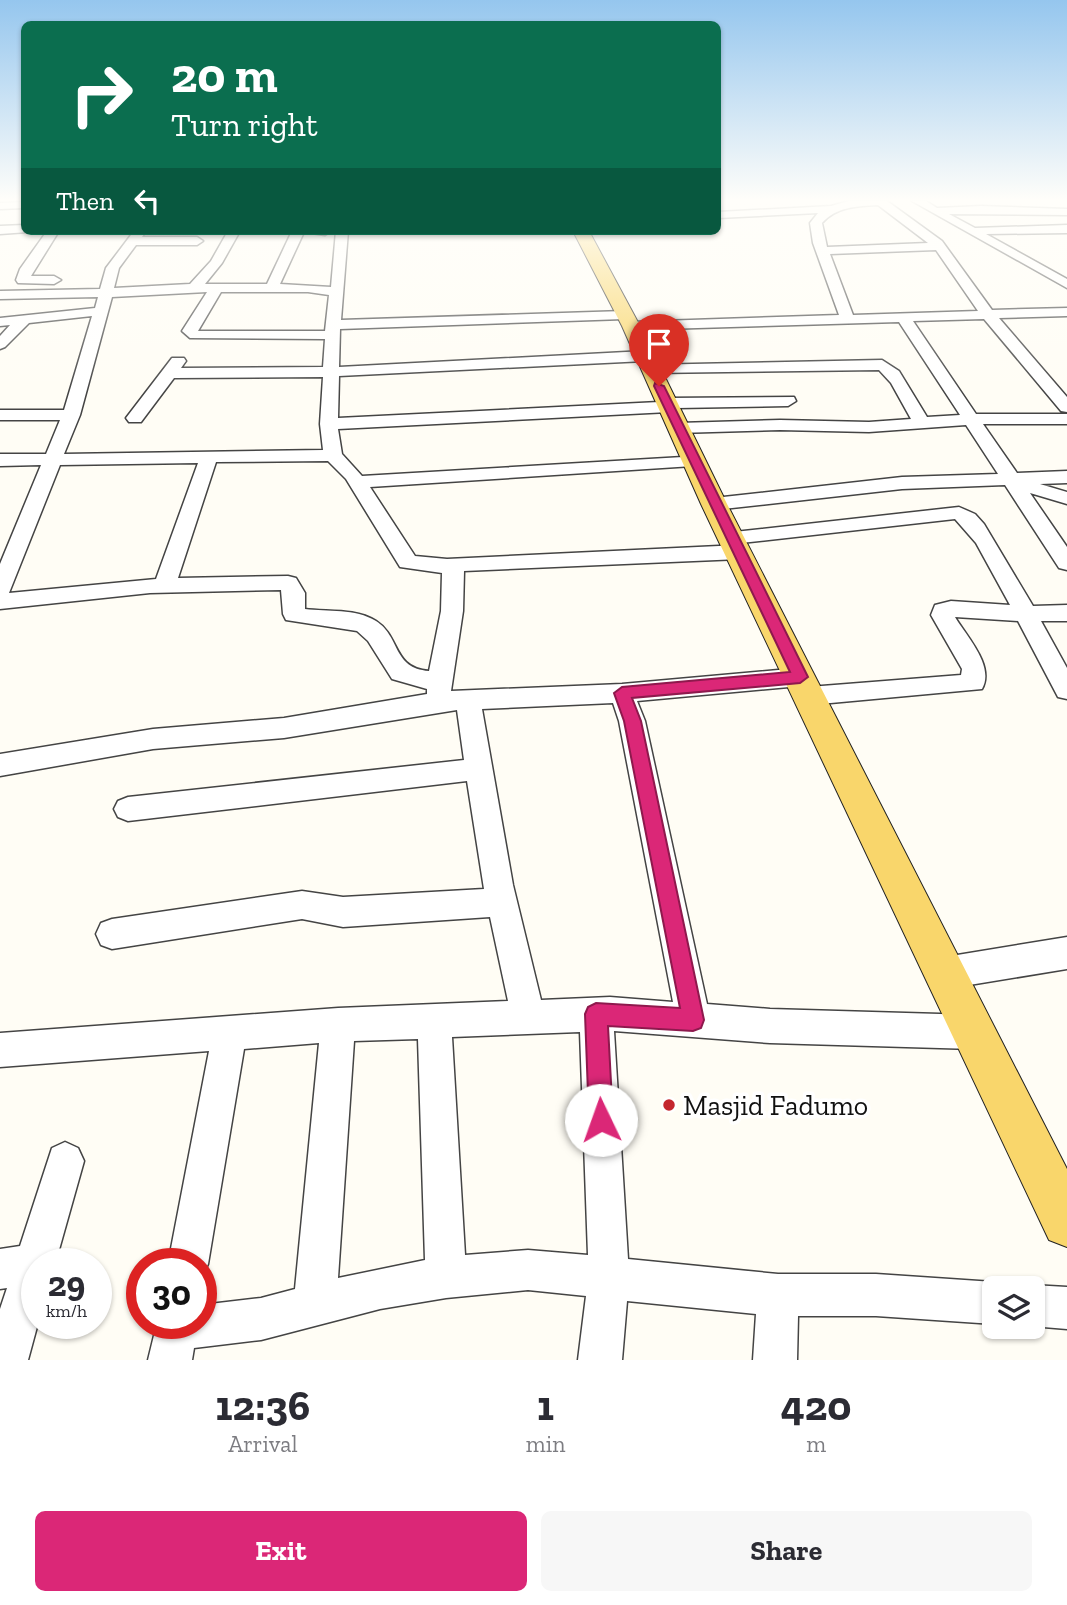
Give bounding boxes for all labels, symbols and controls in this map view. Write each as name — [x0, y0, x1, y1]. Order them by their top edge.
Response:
text: 20 m — [171, 46, 278, 105]
icon: right — [56, 49, 147, 140]
text: Turn right — [171, 106, 318, 144]
icon: left — [128, 182, 166, 220]
text: Then — [56, 185, 114, 217]
pin — [629, 314, 689, 386]
icon: arrive — [640, 325, 678, 363]
position arrow — [564, 1083, 638, 1157]
place label: Masjid Fadumo — [683, 1089, 868, 1122]
marker: Masjid Fadumo — [661, 1097, 677, 1113]
speed limit sign: 30 — [126, 1248, 217, 1339]
text: 29 — [48, 1263, 85, 1305]
map controls — [982, 1276, 1045, 1339]
button: layers — [982, 1276, 1045, 1339]
text: km/h — [46, 1300, 87, 1322]
text: 12:36 — [216, 1380, 310, 1431]
text: 1 — [537, 1380, 554, 1431]
text: 420 — [781, 1380, 852, 1431]
text: Arrival — [228, 1430, 298, 1458]
text: min — [526, 1430, 565, 1458]
text: m — [806, 1430, 826, 1458]
button: Exit — [35, 1511, 527, 1591]
button: Share — [541, 1511, 1032, 1591]

